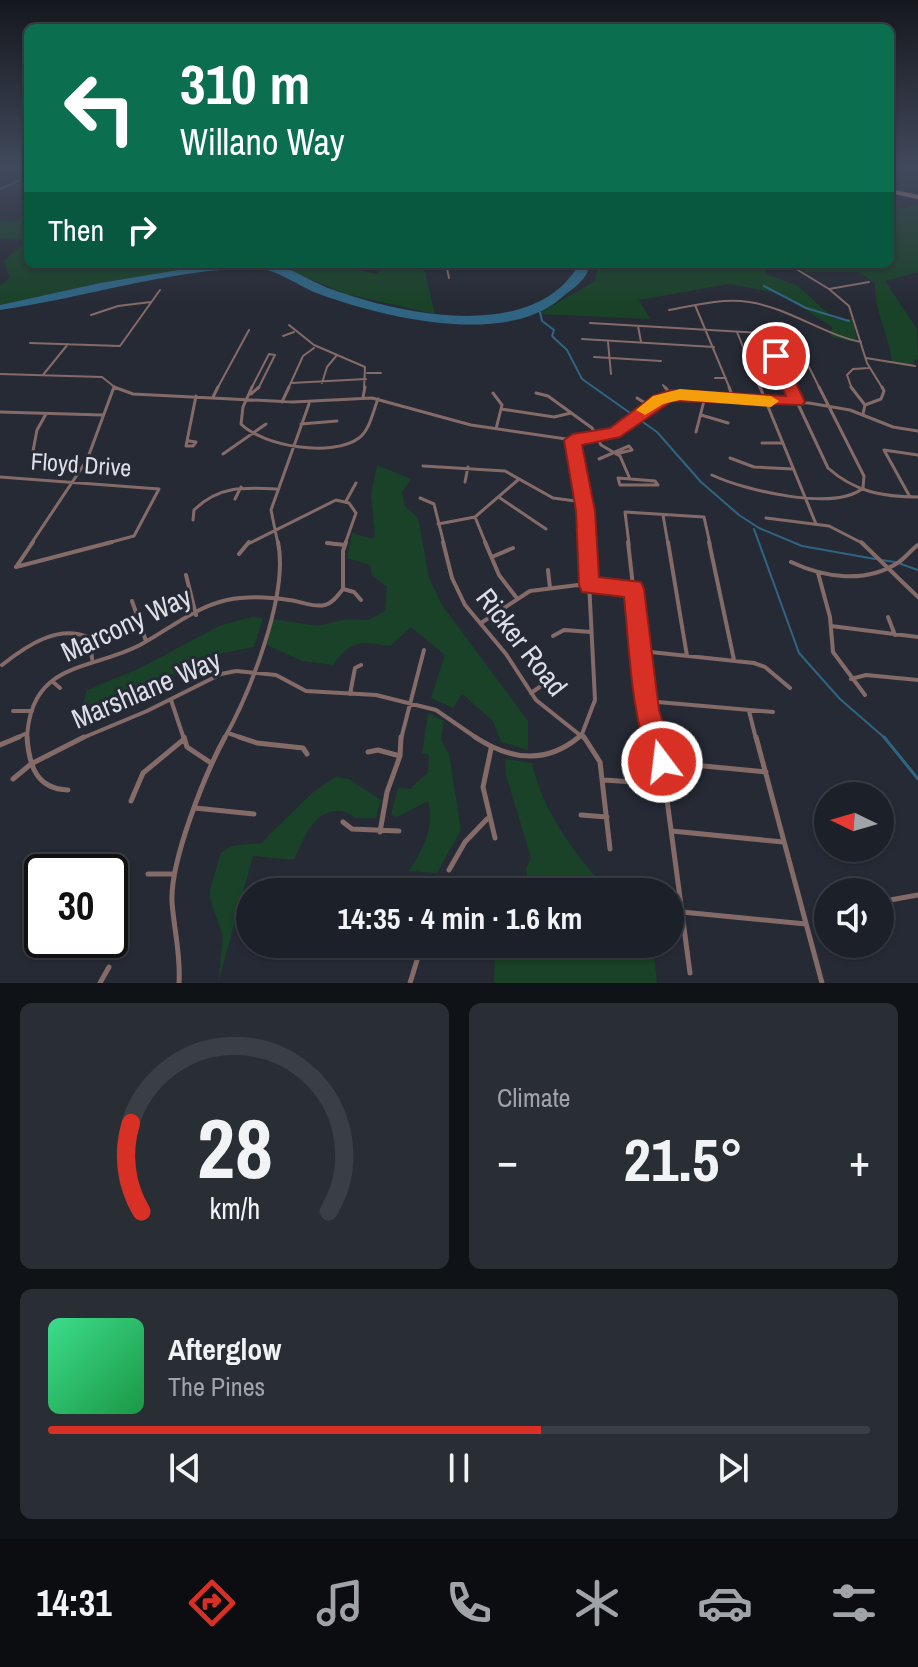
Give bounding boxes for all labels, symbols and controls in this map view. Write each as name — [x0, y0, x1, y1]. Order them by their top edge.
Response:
text: 310 m — [180, 46, 310, 121]
icon: left — [48, 56, 152, 160]
text: Willano Way — [180, 118, 345, 166]
icon: right — [120, 208, 164, 252]
text: Then — [48, 210, 104, 250]
pin — [742, 322, 810, 390]
icon: arrive — [754, 334, 798, 378]
street label: Floyd Drive — [30, 445, 132, 483]
street label: Marcony Way — [55, 577, 198, 671]
street label: Ricker Road — [468, 580, 576, 704]
street label: Marshlane Way — [66, 640, 227, 737]
position arrow — [620, 720, 704, 804]
north arrow — [814, 782, 894, 862]
map controls — [814, 782, 894, 958]
speed limit sign: 30 — [24, 854, 128, 958]
button: sound — [814, 878, 894, 958]
text: 14:35 · 4 min · 1.6 km — [338, 898, 582, 938]
text: Climate — [497, 1080, 570, 1115]
text: 28 — [197, 1092, 272, 1204]
text: 21.5° — [624, 1119, 743, 1200]
text: − — [497, 1130, 518, 1190]
text: + — [849, 1130, 870, 1190]
text: km/h — [209, 1189, 260, 1228]
text: Afterglow — [168, 1329, 281, 1369]
text: The Pines — [168, 1369, 265, 1404]
icon: previous — [163, 1446, 207, 1490]
icon: pause — [437, 1446, 481, 1490]
icon: next — [711, 1446, 755, 1490]
icon: directions — [184, 1575, 240, 1631]
icon: music — [312, 1575, 368, 1631]
icon: phone — [441, 1575, 497, 1631]
icon: climate — [569, 1575, 625, 1631]
icon: car — [697, 1575, 753, 1631]
icon: filters — [826, 1575, 882, 1631]
text: 14:31 — [36, 1579, 112, 1627]

